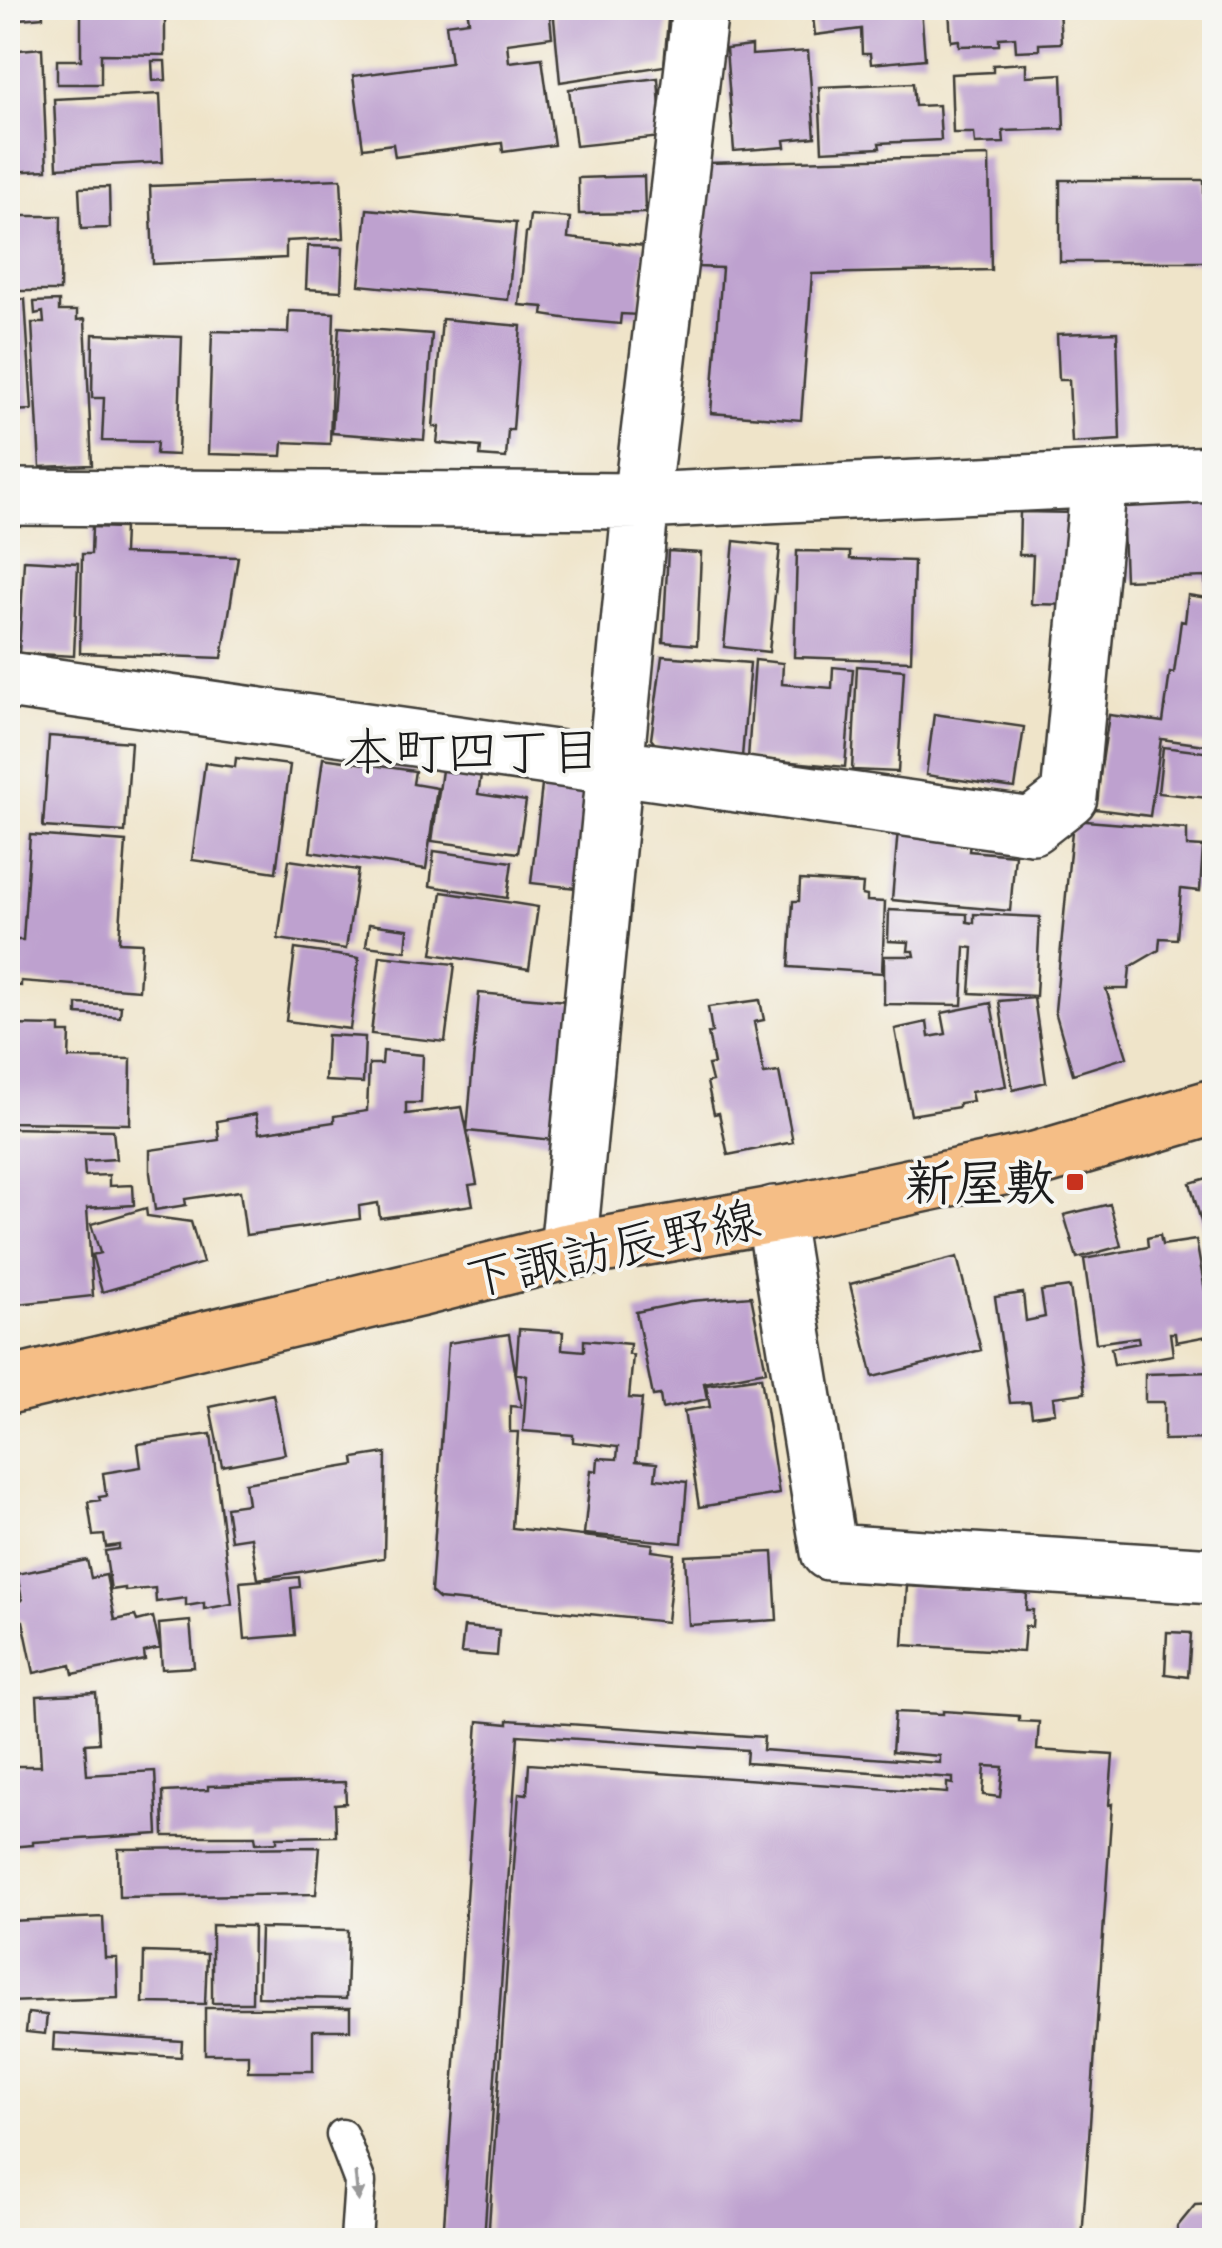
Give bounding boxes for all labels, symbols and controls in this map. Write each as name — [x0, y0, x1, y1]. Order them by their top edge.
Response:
district label: 本町四丁目 — [342, 719, 602, 785]
place label: 新屋敷 — [905, 1152, 1055, 1215]
marker: 新屋敷 — [1064, 1171, 1086, 1193]
street label: 下諏訪辰野線 — [459, 1187, 766, 1311]
one-way arrow — [349, 2172, 365, 2203]

